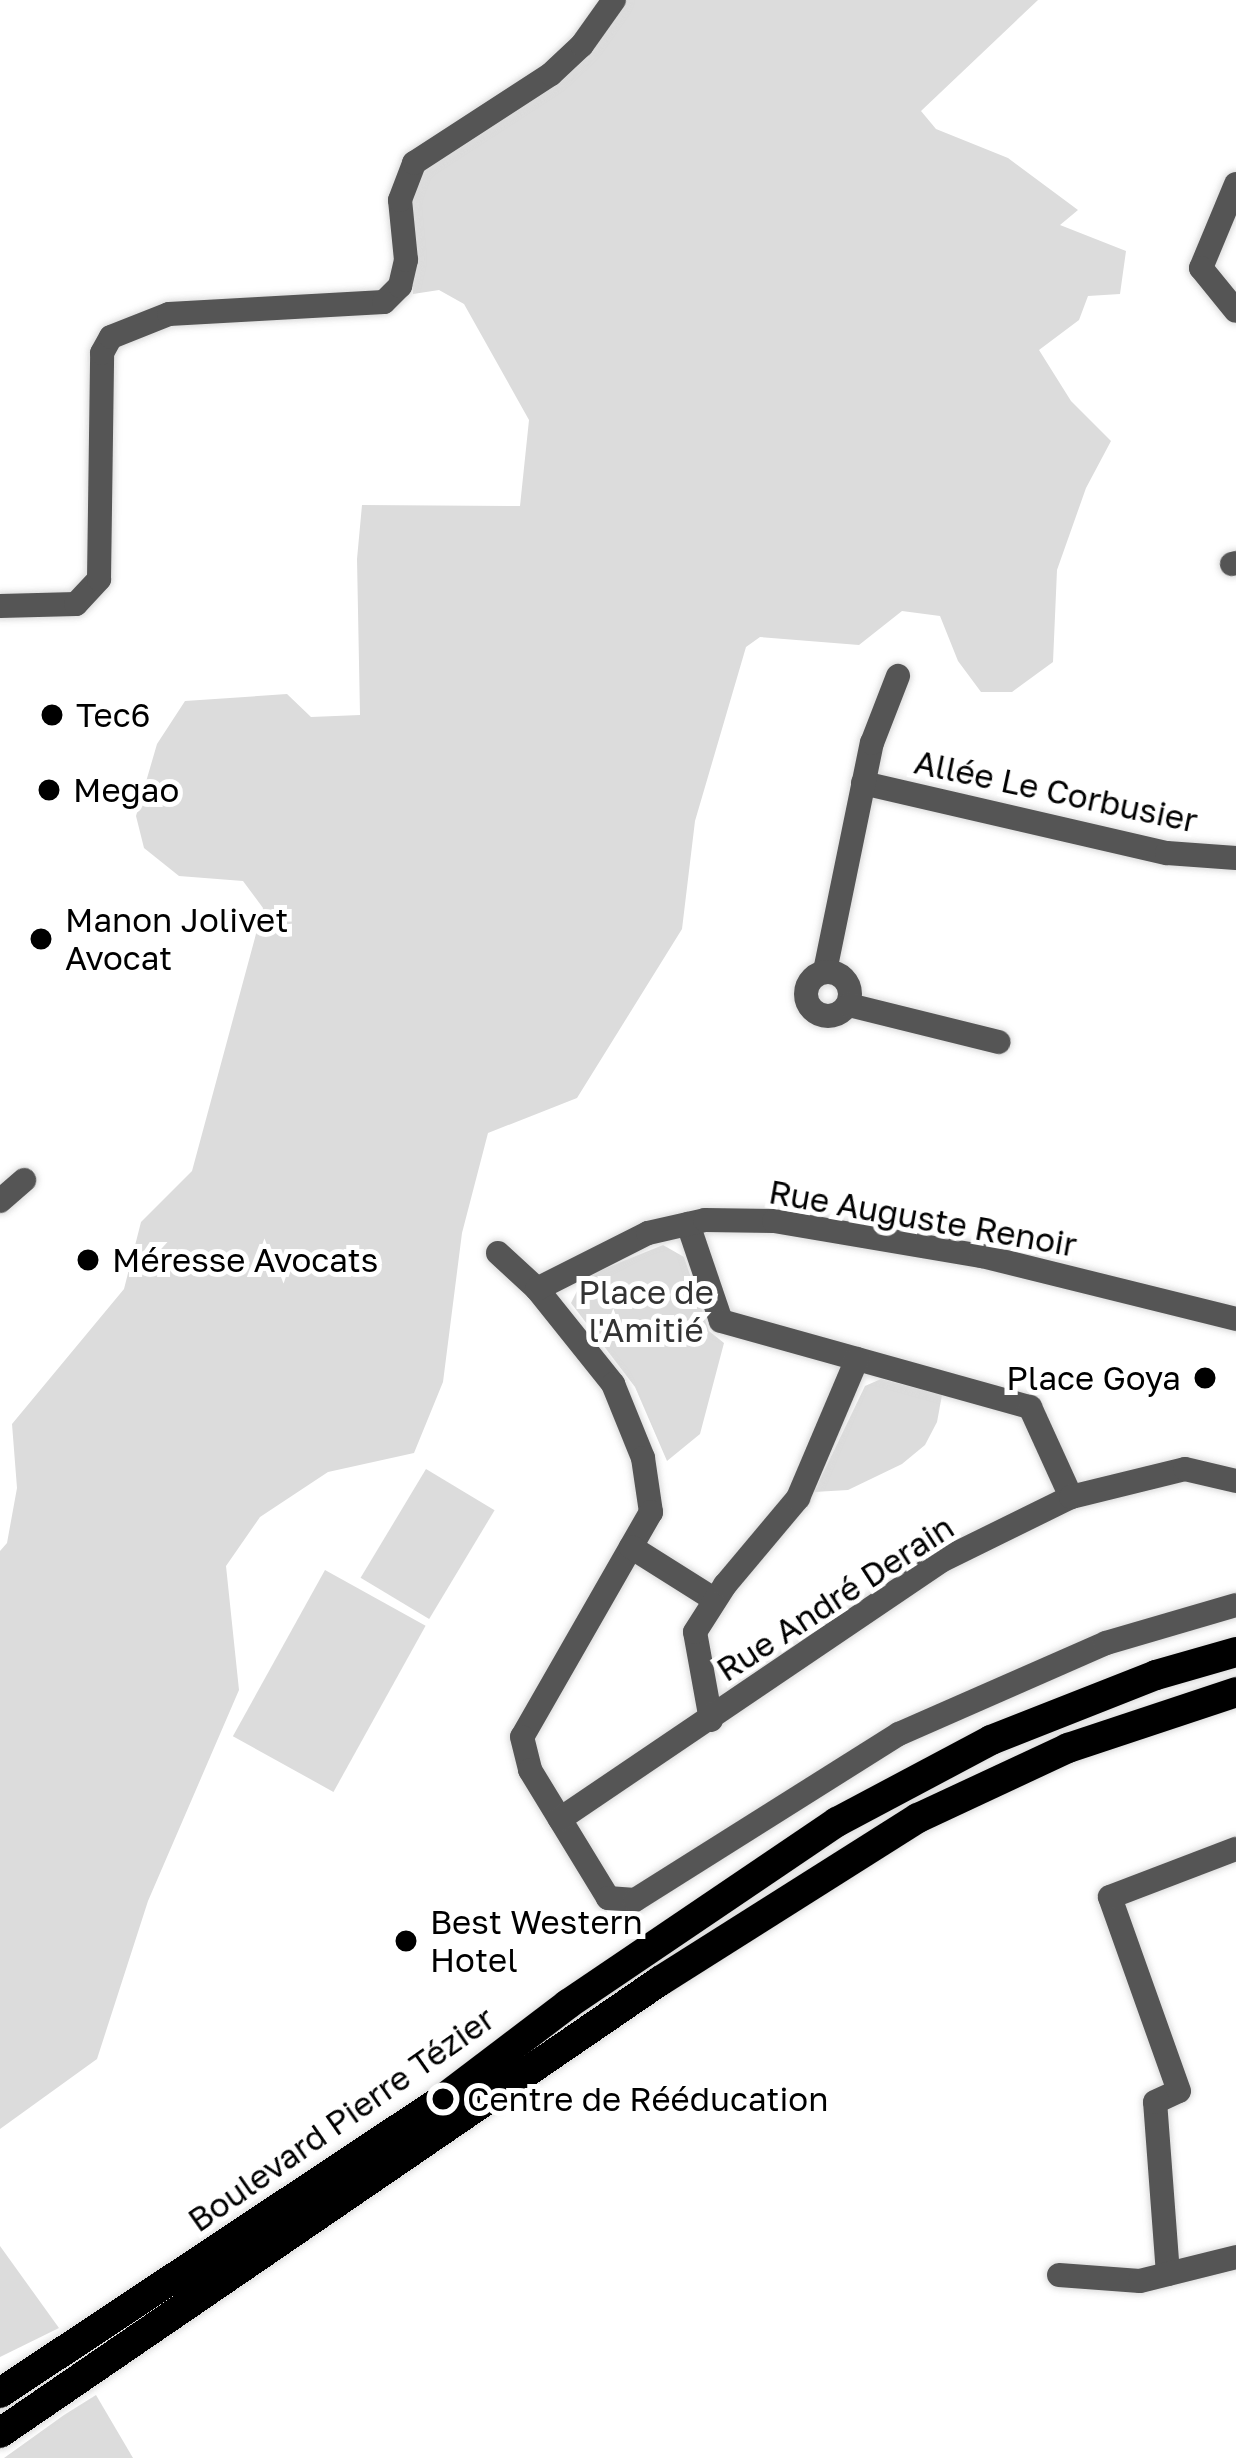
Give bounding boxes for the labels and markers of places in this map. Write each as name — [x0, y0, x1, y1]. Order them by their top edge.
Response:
place label: Tec6 — [76, 695, 151, 735]
marker: Tec6 — [39, 702, 65, 728]
place label: Megao — [73, 770, 179, 810]
marker: Megao — [36, 777, 62, 803]
place label: Manon Jolivet Avocat — [65, 900, 288, 978]
marker: Manon Jolivet Avocat — [28, 926, 54, 952]
place label: Méresse Avocats — [112, 1240, 378, 1280]
marker: Méresse Avocats — [75, 1247, 101, 1273]
place label: Place Goya — [1006, 1358, 1181, 1398]
marker: Place Goya — [1192, 1365, 1218, 1391]
place label: Best Western Hotel — [430, 1902, 643, 1980]
marker: Best Western Hotel — [393, 1928, 419, 1954]
place label: Centre de Rééducation — [467, 2079, 828, 2119]
marker: Centre de Rééducation — [430, 2086, 456, 2112]

